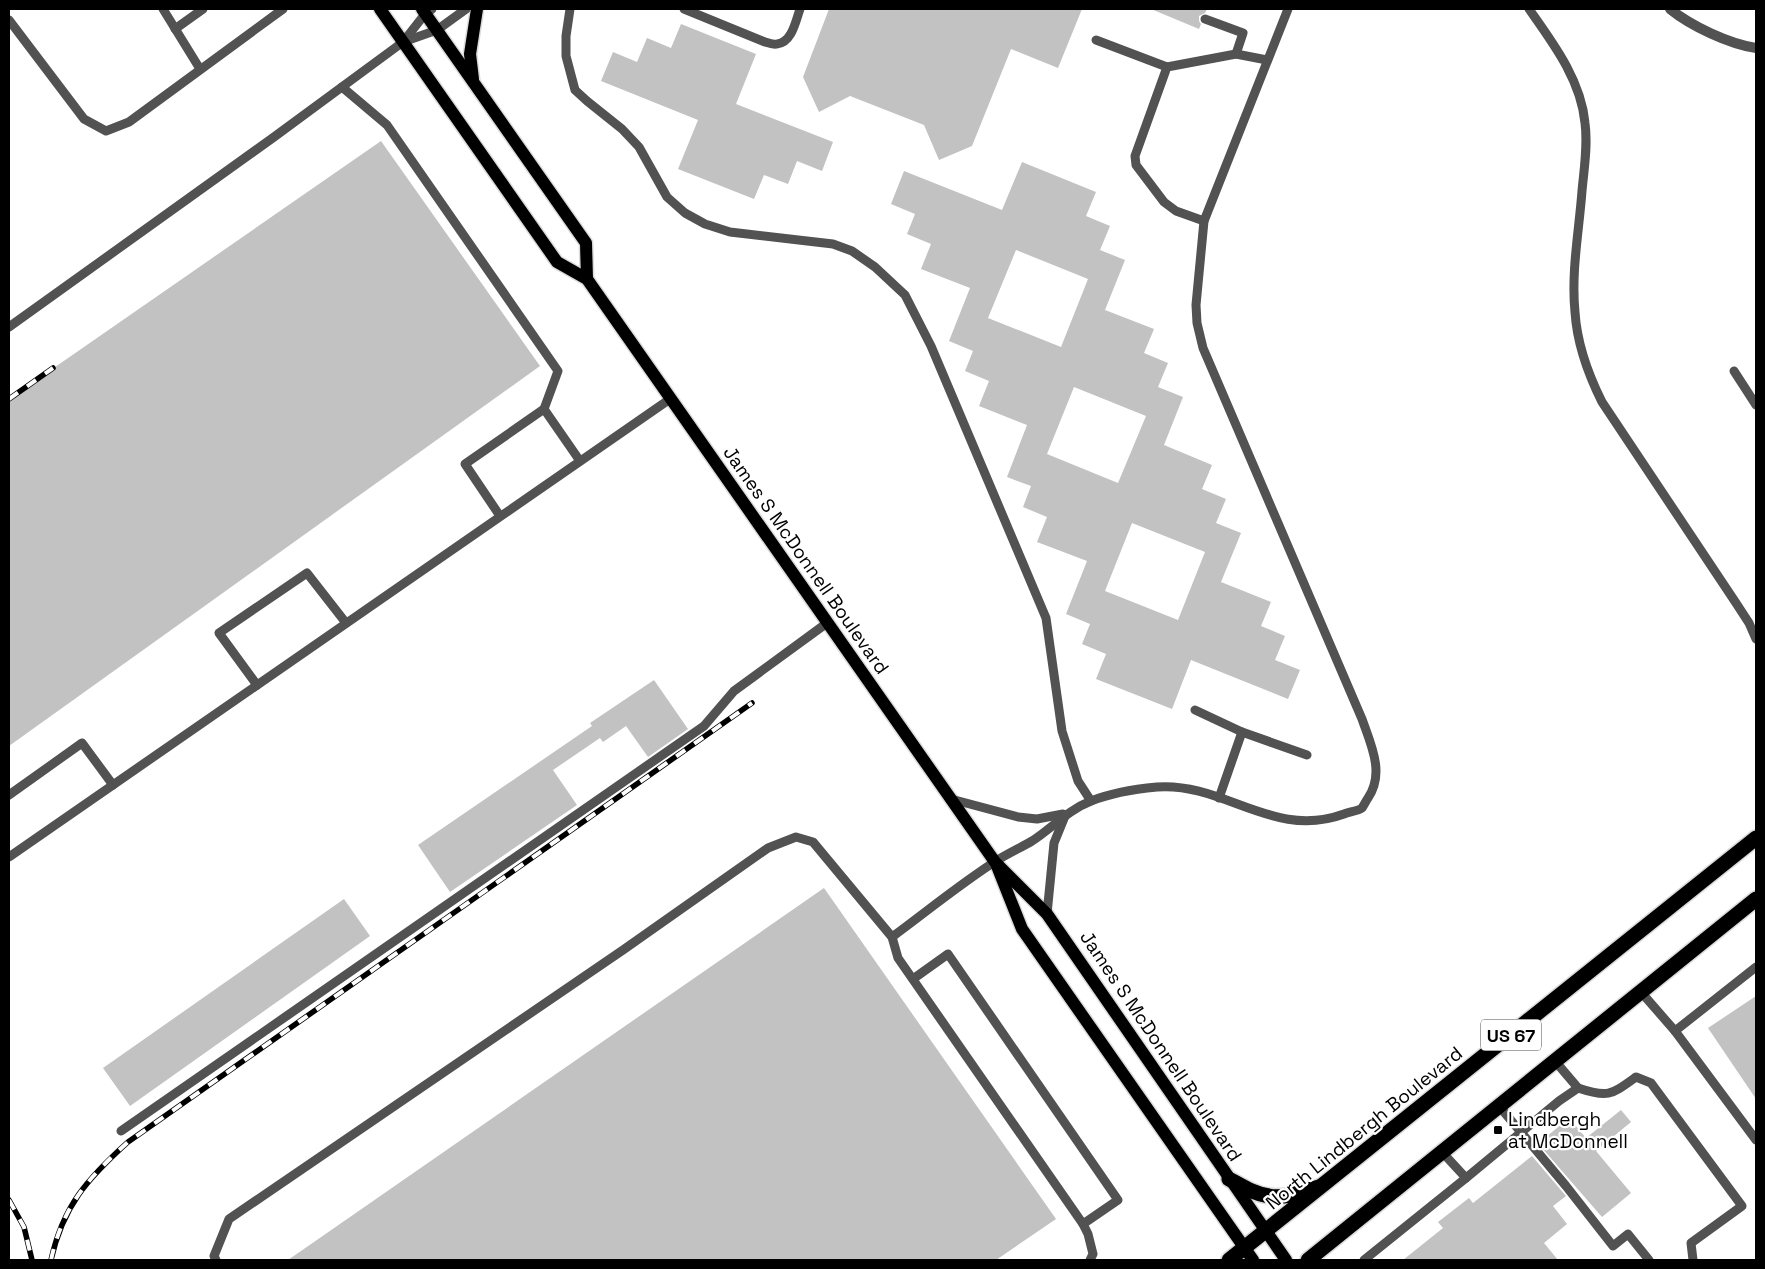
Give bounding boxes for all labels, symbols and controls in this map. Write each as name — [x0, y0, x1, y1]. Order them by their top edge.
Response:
street label: James S McDonnell Boulevard — [717, 441, 895, 679]
street label: James S McDonnell Boulevard — [1074, 926, 1248, 1166]
road number: US 67 — [1481, 1020, 1541, 1050]
street label: North Lindbergh Boulevard — [1261, 1041, 1467, 1215]
place label: Lindbergh at McDonnell — [1508, 1107, 1628, 1154]
marker: Lindbergh at McDonnell — [1492, 1124, 1504, 1136]

